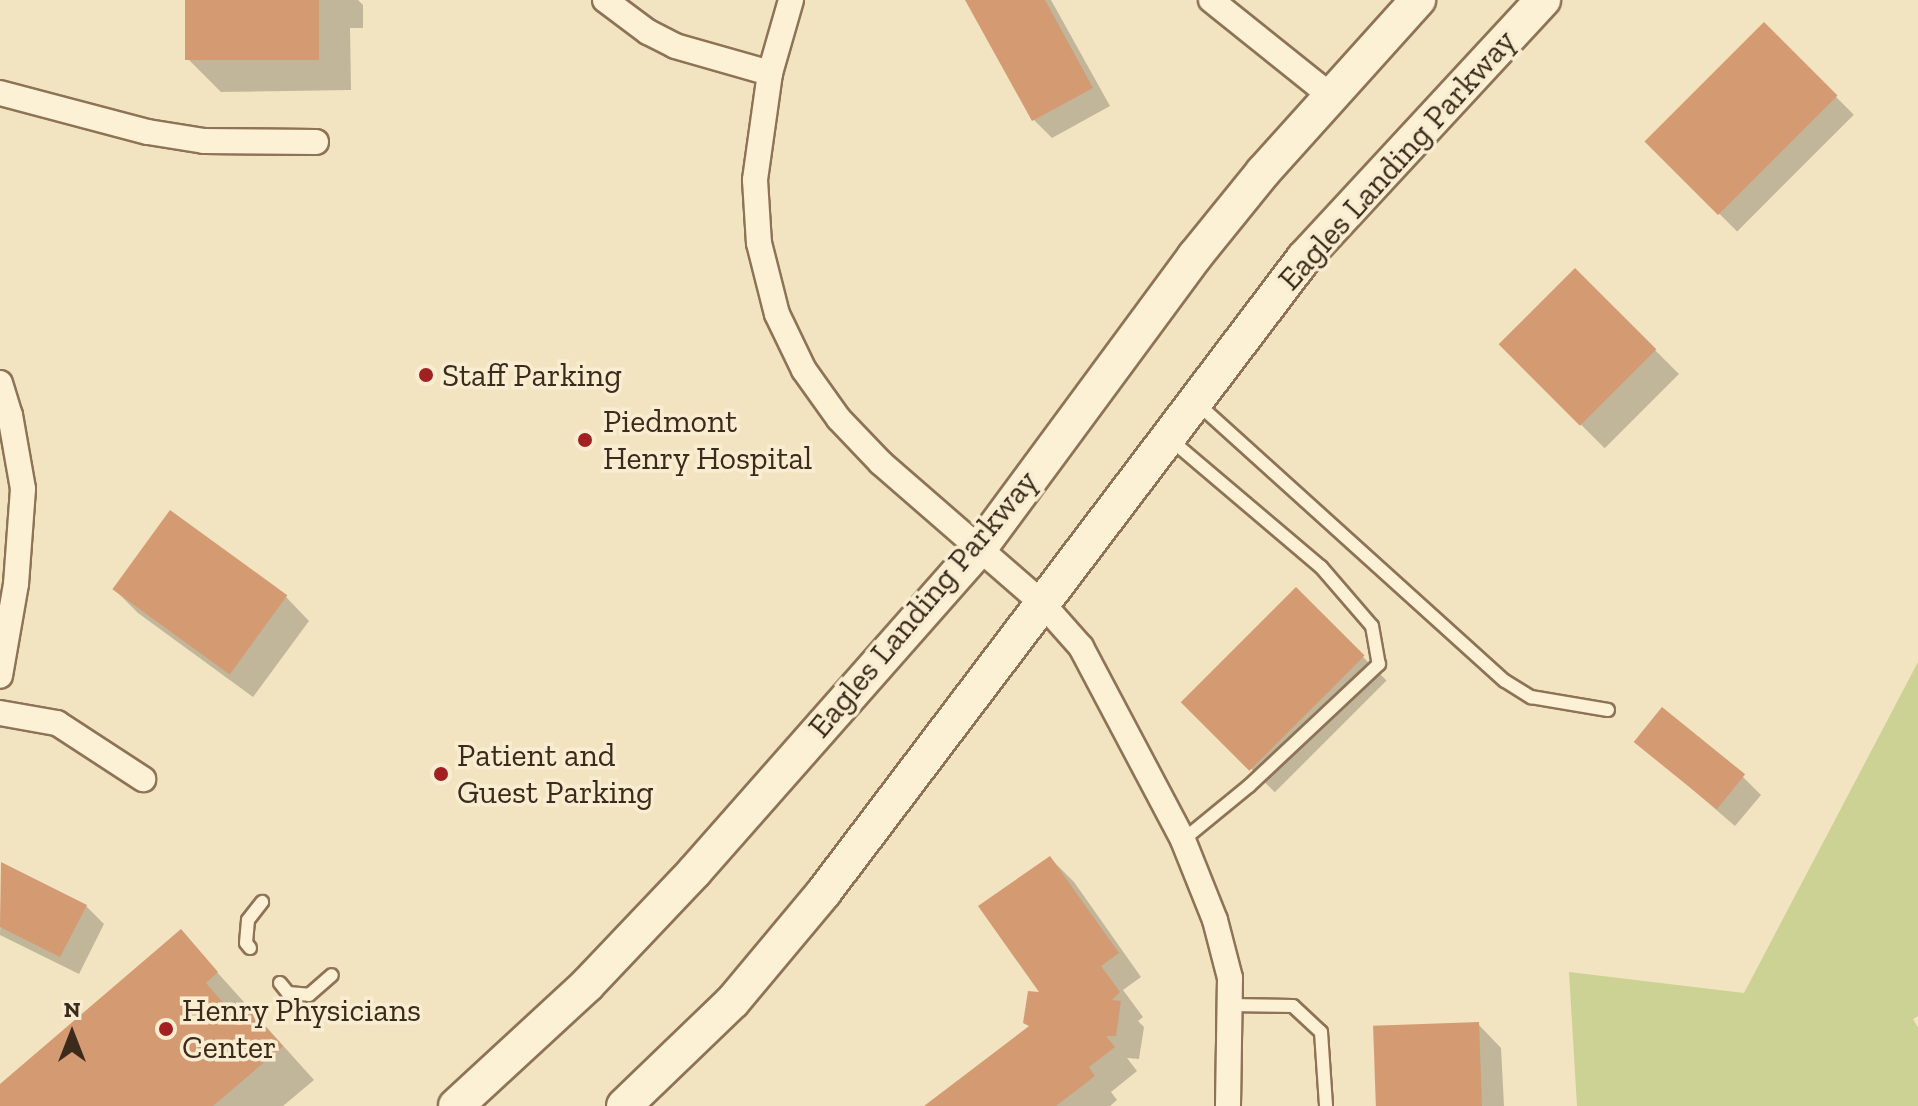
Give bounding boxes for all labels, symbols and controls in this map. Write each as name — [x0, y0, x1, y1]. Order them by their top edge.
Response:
street label: Eagles Landing Parkway — [1270, 22, 1524, 298]
place label: Staff Parking — [442, 356, 622, 394]
marker: Staff Parking — [417, 366, 435, 384]
place label: Piedmont Henry Hospital — [603, 403, 813, 478]
marker: Piedmont Henry Hospital — [574, 429, 596, 451]
street label: Eagles Landing Parkway — [800, 463, 1046, 745]
place label: Patient and Guest Parking — [457, 737, 654, 812]
marker: Patient and Guest Parking — [432, 765, 450, 783]
place label: Henry Physicians Center — [182, 992, 422, 1067]
north arrow — [32, 994, 112, 1074]
text: N — [64, 996, 80, 1023]
marker: Henry Physicians Center — [157, 1020, 175, 1038]

